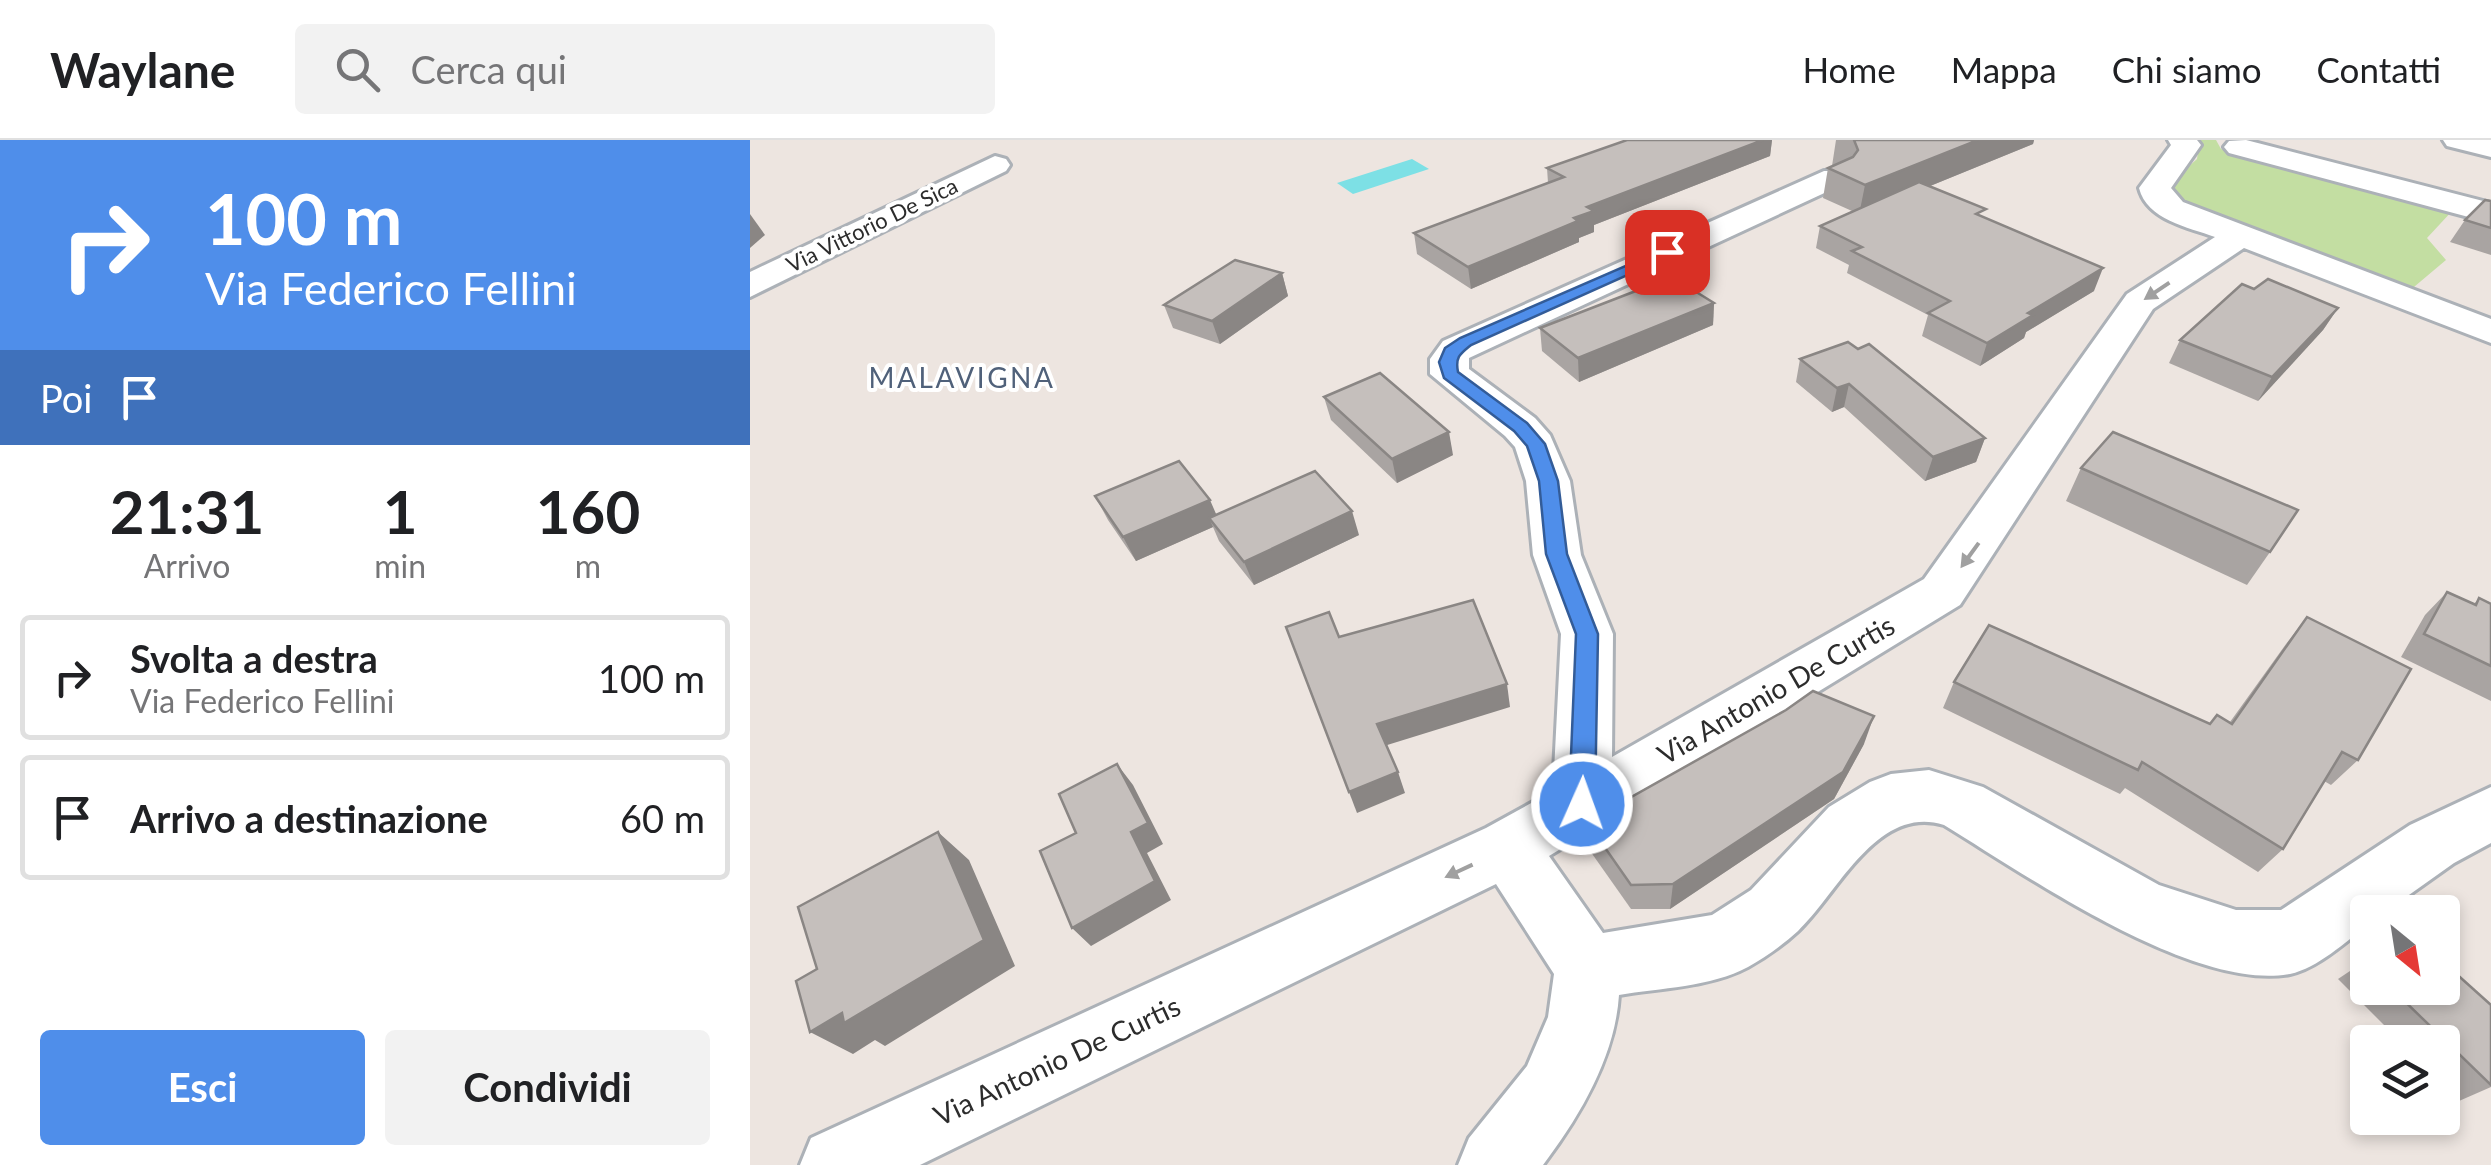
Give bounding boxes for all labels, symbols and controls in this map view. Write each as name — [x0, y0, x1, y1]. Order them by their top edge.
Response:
search box — [295, 24, 995, 114]
text: Waylane — [50, 41, 235, 98]
icon: search — [330, 42, 385, 97]
text: Cerca qui — [410, 46, 567, 92]
text: Home — [1802, 48, 1896, 90]
text: Mappa — [1951, 48, 2057, 90]
text: Chi siamo — [2112, 48, 2262, 90]
text: Contatti — [2317, 48, 2441, 90]
street label: Via Vittorio De Sica — [782, 171, 962, 278]
text: 100 m — [205, 176, 402, 260]
icon: right — [40, 180, 170, 310]
pin — [1625, 210, 1710, 295]
icon: arrive — [1640, 225, 1695, 280]
text: Via Federico Fellini — [205, 261, 577, 315]
one-way arrow — [2144, 281, 2171, 300]
district label: MALAVIGNA — [869, 360, 1055, 394]
icon: arrive — [112, 370, 167, 425]
text: Poi — [40, 375, 92, 421]
text: 21:31 — [110, 475, 264, 547]
text: 1 — [383, 475, 418, 547]
text: 160 — [536, 475, 640, 547]
one-way arrow — [1960, 542, 1980, 568]
text: Arrivo — [144, 546, 230, 585]
text: min — [374, 546, 426, 585]
text: m — [575, 546, 601, 585]
street label: Via Antonio De Curtis — [1651, 607, 1900, 771]
text: Svolta a destra — [130, 635, 378, 681]
icon: right — [45, 650, 100, 705]
text: 100 m — [598, 655, 705, 701]
text: Via Federico Fellini — [130, 681, 394, 720]
position arrow — [1530, 752, 1634, 856]
icon: arrive — [45, 790, 100, 845]
text: Arrivo a destinazione — [130, 795, 488, 841]
text: 60 m — [620, 795, 705, 841]
one-way arrow — [1444, 863, 1473, 880]
north arrow — [2350, 895, 2460, 1005]
map controls — [2350, 895, 2460, 1135]
street label: Via Antonio De Curtis — [928, 988, 1185, 1132]
button: layers — [2350, 1025, 2460, 1135]
button: Esci — [40, 1030, 365, 1145]
button: Condividi — [385, 1030, 710, 1145]

